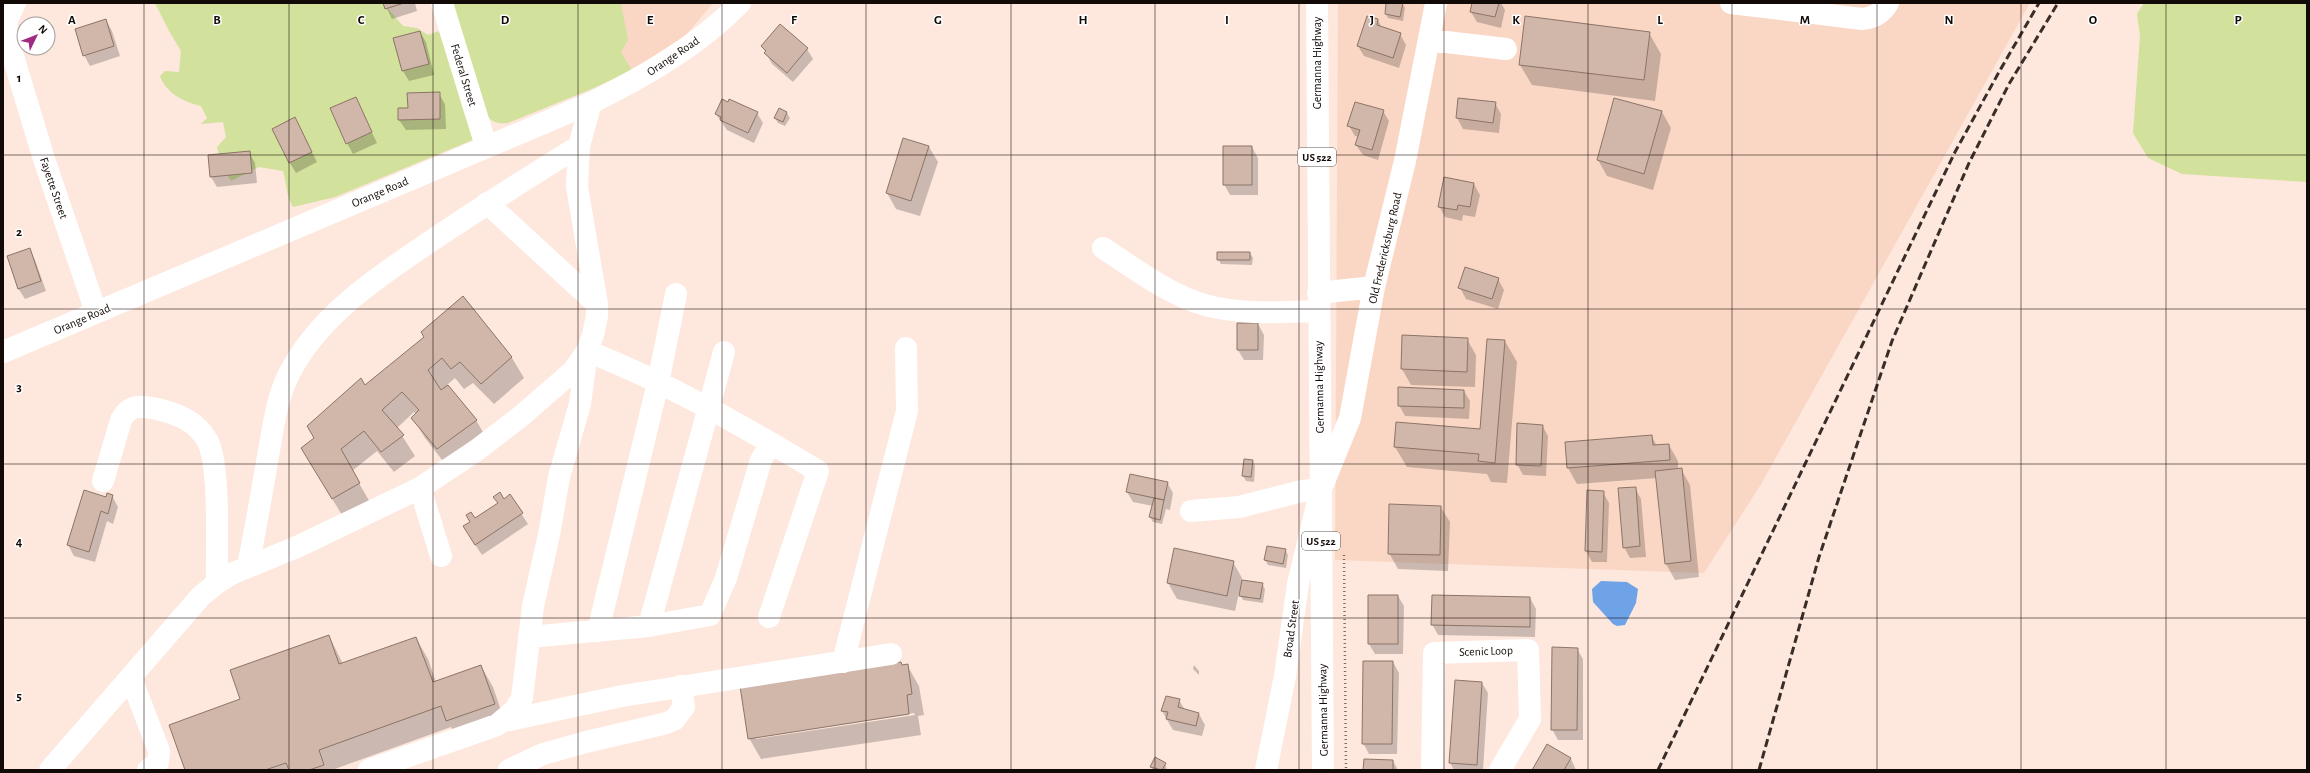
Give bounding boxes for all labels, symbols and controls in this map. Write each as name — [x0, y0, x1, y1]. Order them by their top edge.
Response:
text: A — [68, 14, 76, 27]
text: B — [213, 14, 221, 27]
text: C — [358, 14, 365, 27]
text: D — [501, 14, 510, 27]
text: E — [647, 14, 654, 27]
text: F — [791, 14, 798, 27]
text: G — [934, 14, 942, 27]
text: H — [1078, 14, 1088, 27]
text: I — [1225, 14, 1229, 27]
text: J — [1370, 14, 1374, 27]
text: K — [1512, 14, 1520, 27]
text: L — [1657, 14, 1663, 27]
text: M — [1800, 14, 1810, 27]
text: N — [1944, 14, 1954, 27]
text: O — [2089, 14, 2098, 27]
text: P — [2234, 14, 2242, 27]
north arrow — [16, 16, 56, 56]
street label: Germanna Highway — [1311, 17, 1324, 109]
text: N — [36, 23, 50, 36]
street label: Orange Road — [645, 34, 701, 78]
street label: Federal Street — [449, 42, 479, 108]
text: 1 — [17, 72, 21, 85]
road number: US 522 — [1298, 148, 1336, 166]
street label: Fayette Street — [37, 156, 70, 221]
street label: Orange Road — [350, 175, 410, 209]
street label: Old Fredericksburg Road — [1366, 191, 1404, 305]
text: 2 — [16, 226, 22, 239]
street label: Orange Road — [52, 302, 112, 336]
street label: Germanna Highway — [1312, 341, 1327, 433]
text: 3 — [16, 381, 22, 394]
road number: US 522 — [1302, 532, 1340, 550]
text: 4 — [16, 536, 23, 549]
street label: Broad Street — [1281, 599, 1301, 659]
street label: Scenic Loop — [1459, 644, 1513, 658]
street label: Germanna Highway — [1316, 664, 1331, 756]
text: 5 — [16, 690, 22, 703]

